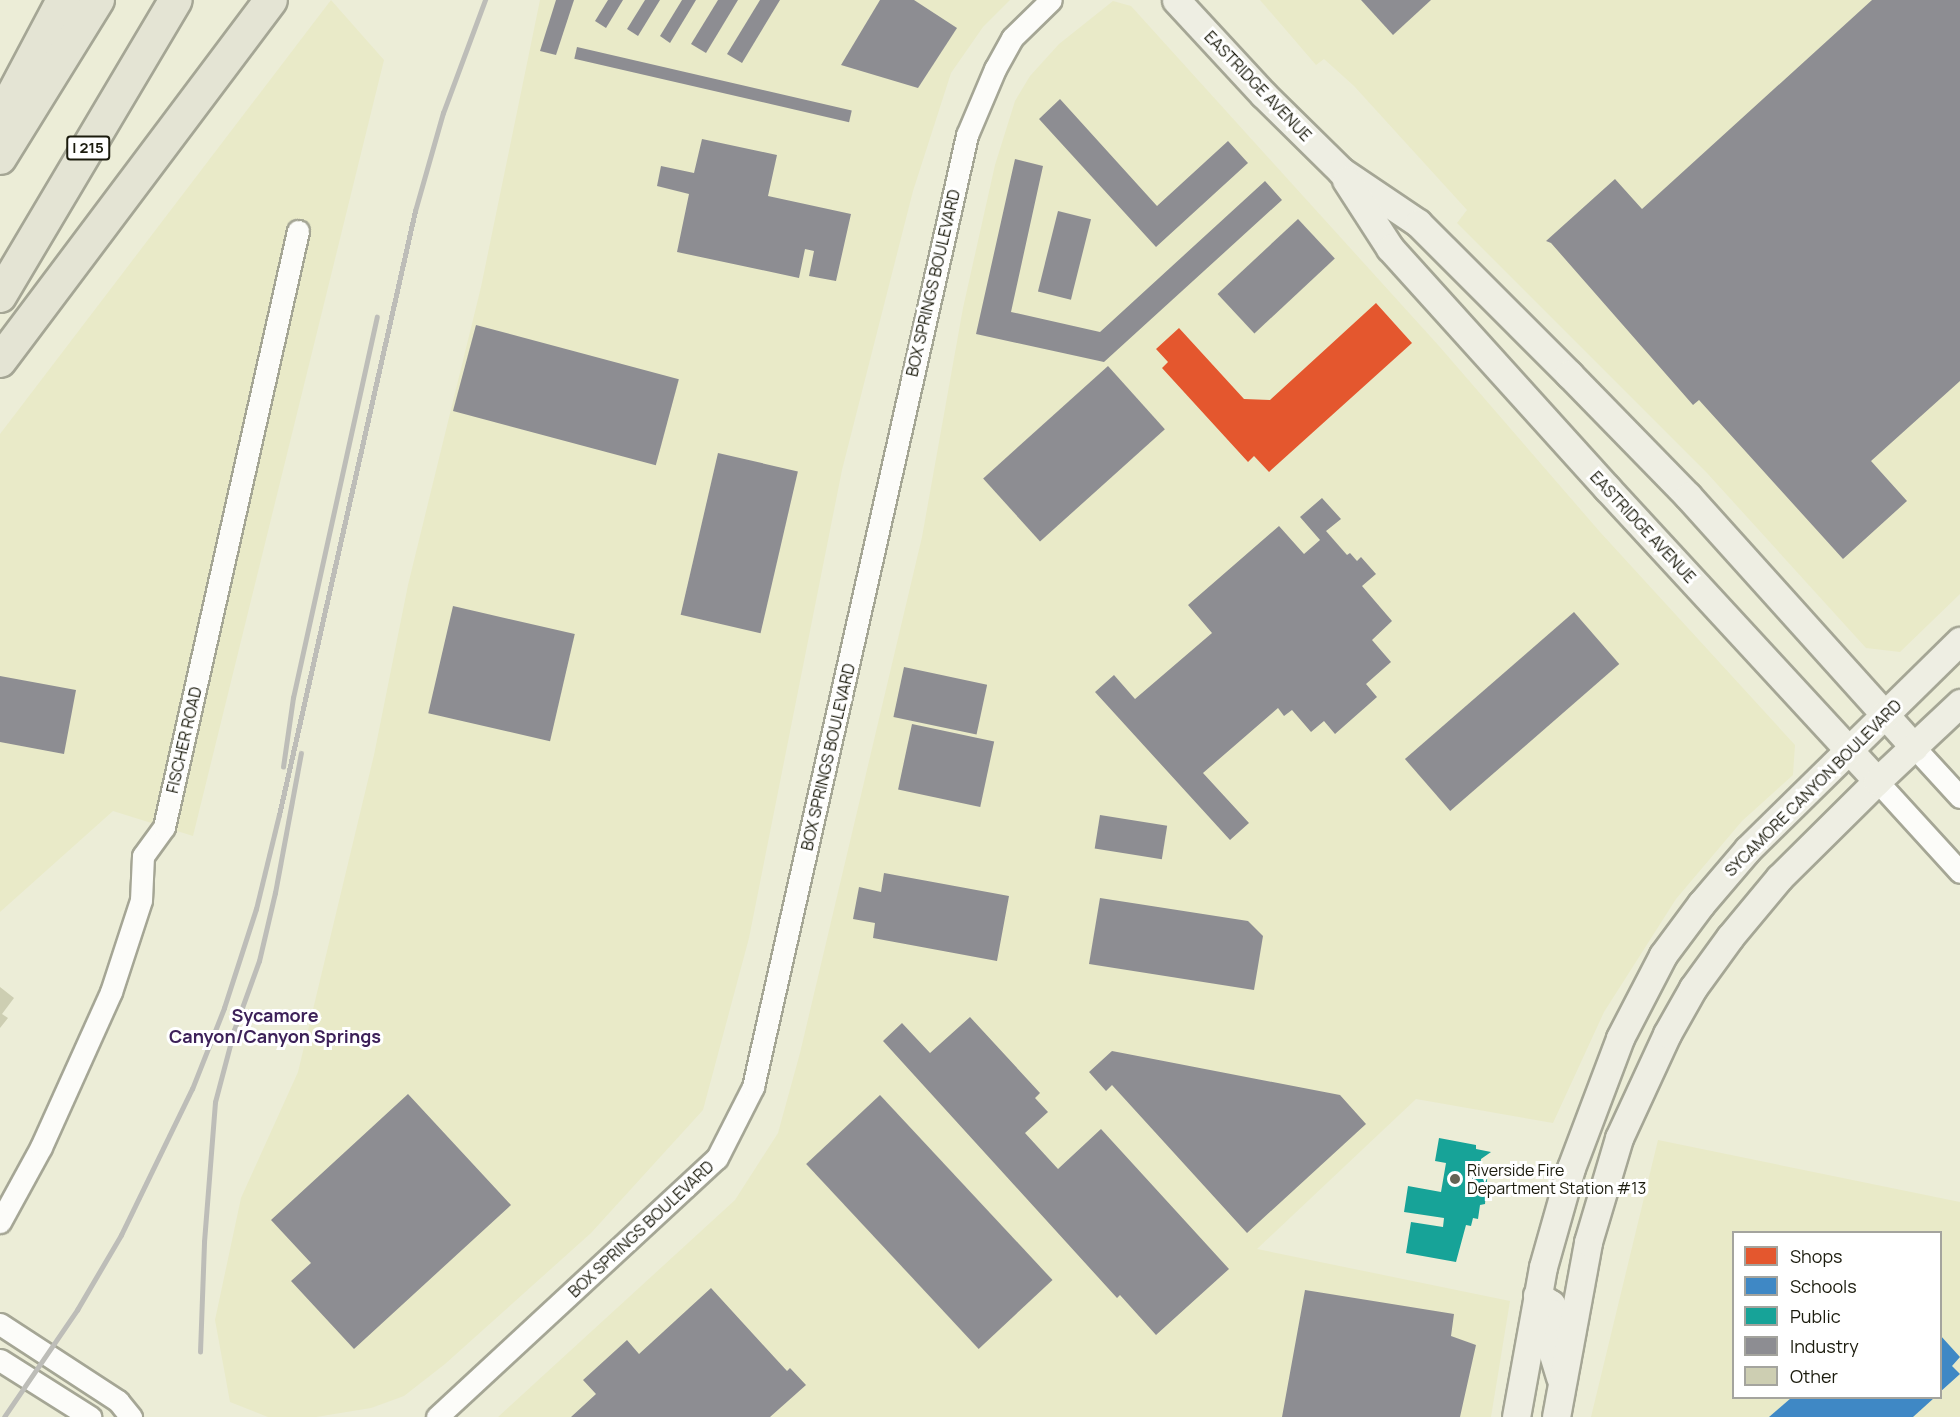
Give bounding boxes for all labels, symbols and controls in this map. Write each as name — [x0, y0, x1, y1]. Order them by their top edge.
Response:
street label: EASTRIDGE AVENUE — [1201, 27, 1315, 145]
road number: I 215 — [66, 136, 110, 160]
street label: BOX SPRINGS BOULEVARD — [902, 188, 964, 378]
street label: EASTRIDGE AVENUE — [1586, 467, 1700, 587]
street label: BOX SPRINGS BOULEVARD — [797, 662, 859, 852]
street label: FISCHER ROAD — [162, 685, 206, 795]
street label: SYCAMORE CANYON BOULEVARD — [1721, 696, 1905, 880]
district label: Sycamore Canyon/Canyon Springs — [169, 1005, 381, 1048]
street label: BOX SPRINGS BOULEVARD — [564, 1157, 718, 1301]
place label: Riverside Fire Department Station #13 — [1467, 1160, 1646, 1198]
marker: Riverside Fire Department Station #13 — [1448, 1172, 1462, 1186]
legend — [1732, 1231, 1942, 1399]
text: Shops — [1790, 1244, 1842, 1268]
text: Schools — [1790, 1274, 1857, 1298]
text: Public — [1790, 1304, 1841, 1328]
text: Industry — [1790, 1334, 1859, 1358]
text: Other — [1790, 1364, 1838, 1388]

